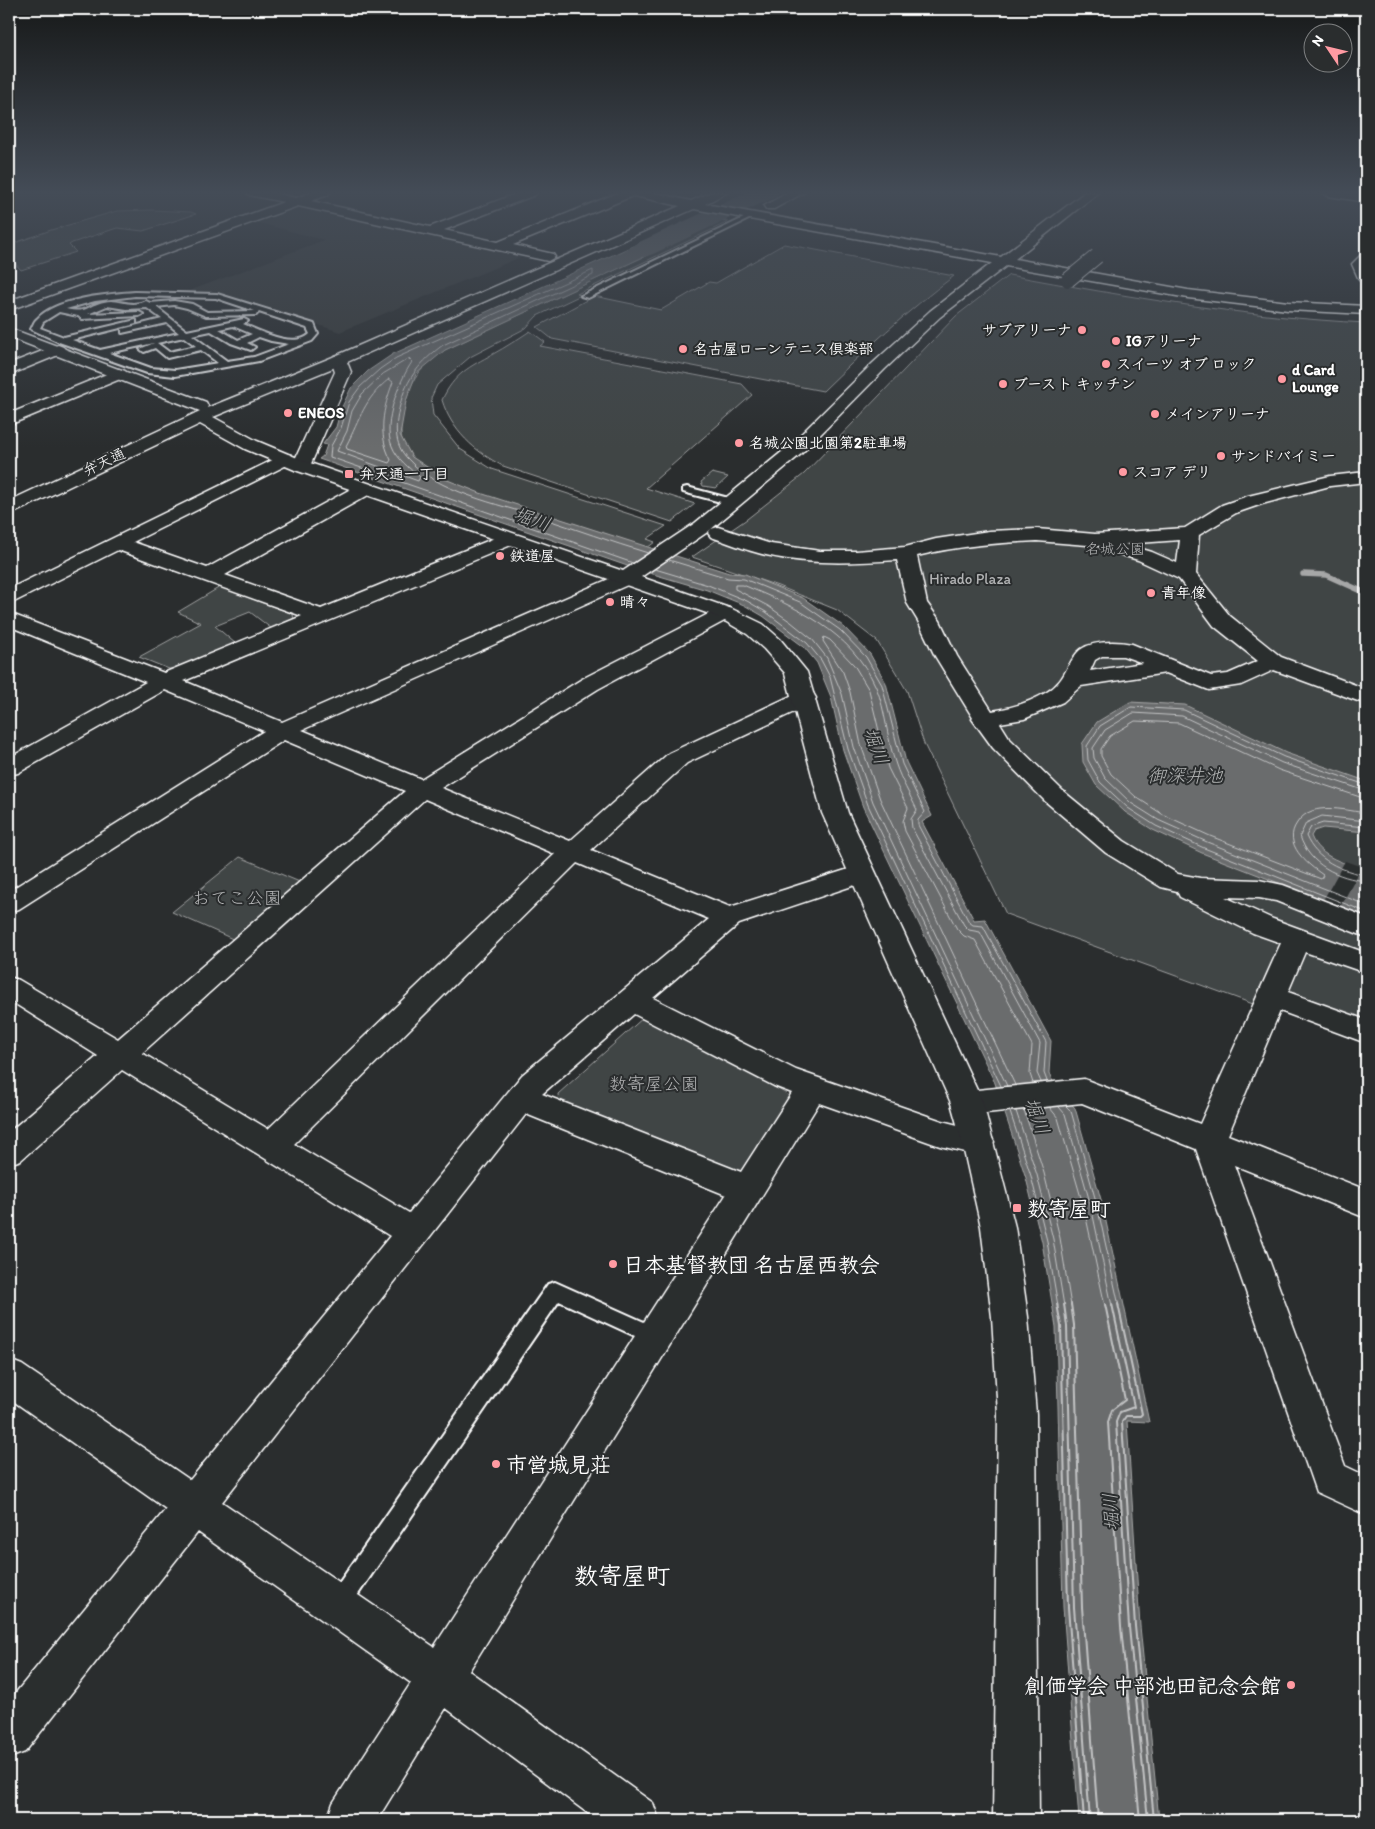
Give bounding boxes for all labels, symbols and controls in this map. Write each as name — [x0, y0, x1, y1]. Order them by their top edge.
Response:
north arrow — [1302, 22, 1352, 72]
text: N — [1308, 32, 1327, 50]
place label: サブアリーナ — [982, 321, 1072, 339]
marker: サブアリーナ — [1076, 324, 1088, 336]
place label: IGアリーナ — [1126, 332, 1202, 350]
marker: IGアリーナ — [1110, 335, 1122, 347]
place label: 名古屋ローンテニス倶楽部 — [693, 340, 874, 358]
marker: 名古屋ローンテニス倶楽部 — [677, 343, 689, 355]
place label: スイーツ オブ ロック — [1116, 355, 1256, 373]
marker: スイーツ オブ ロック — [1100, 358, 1112, 370]
place label: d Card Lounge — [1292, 361, 1339, 397]
marker: d Card Lounge — [1276, 373, 1288, 385]
place label: ブースト キッチン — [1013, 375, 1136, 393]
marker: ブースト キッチン — [997, 378, 1009, 390]
place label: ENEOS — [298, 404, 345, 422]
place label: メインアリーナ — [1165, 405, 1270, 423]
marker: ENEOS — [282, 407, 294, 419]
marker: メインアリーナ — [1149, 408, 1161, 420]
place label: 名城公園北園第2駐車場 — [749, 434, 907, 452]
marker: 名城公園北園第2駐車場 — [733, 437, 745, 449]
street label: 弁天通 — [80, 444, 128, 480]
place label: サンドバイミー — [1231, 447, 1336, 465]
marker: サンドバイミー — [1215, 450, 1227, 462]
place label: スコア デリ — [1133, 463, 1211, 481]
place label: 弁天通一丁目 — [359, 465, 449, 483]
marker: スコア デリ — [1117, 466, 1129, 478]
marker: 弁天通一丁目 — [343, 468, 355, 480]
water label: 堀川 — [510, 502, 554, 536]
park label: 名城公園 — [1085, 540, 1145, 558]
place label: 鉄道屋 — [510, 547, 555, 565]
marker: 鉄道屋 — [494, 550, 506, 562]
park label: Hirado Plaza — [929, 570, 1011, 588]
place label: 青年像 — [1161, 584, 1206, 602]
marker: 青年像 — [1145, 587, 1157, 599]
place label: 晴々 — [620, 593, 650, 611]
marker: 晴々 — [604, 596, 616, 608]
water label: 堀川 — [859, 724, 893, 768]
water label: 御深井池 — [1147, 764, 1224, 787]
park label: おてこ公園 — [192, 887, 282, 909]
park label: 数寄屋公園 — [609, 1073, 699, 1095]
water label: 堀川 — [1020, 1094, 1054, 1138]
place label: 数寄屋町 — [1027, 1196, 1111, 1221]
marker: 数寄屋町 — [1011, 1202, 1023, 1214]
place label: 日本基督教団 名古屋西教会 — [623, 1252, 880, 1277]
marker: 日本基督教団 名古屋西教会 — [607, 1258, 619, 1270]
place label: 市営城見荘 — [506, 1452, 611, 1477]
marker: 市営城見荘 — [490, 1458, 502, 1470]
water label: 堀川 — [1098, 1492, 1124, 1532]
district label: 数寄屋町 — [574, 1561, 670, 1590]
place label: 創価学会 中部池田記念会館 — [1024, 1673, 1281, 1698]
marker: 創価学会 中部池田記念会館 — [1285, 1679, 1297, 1691]

